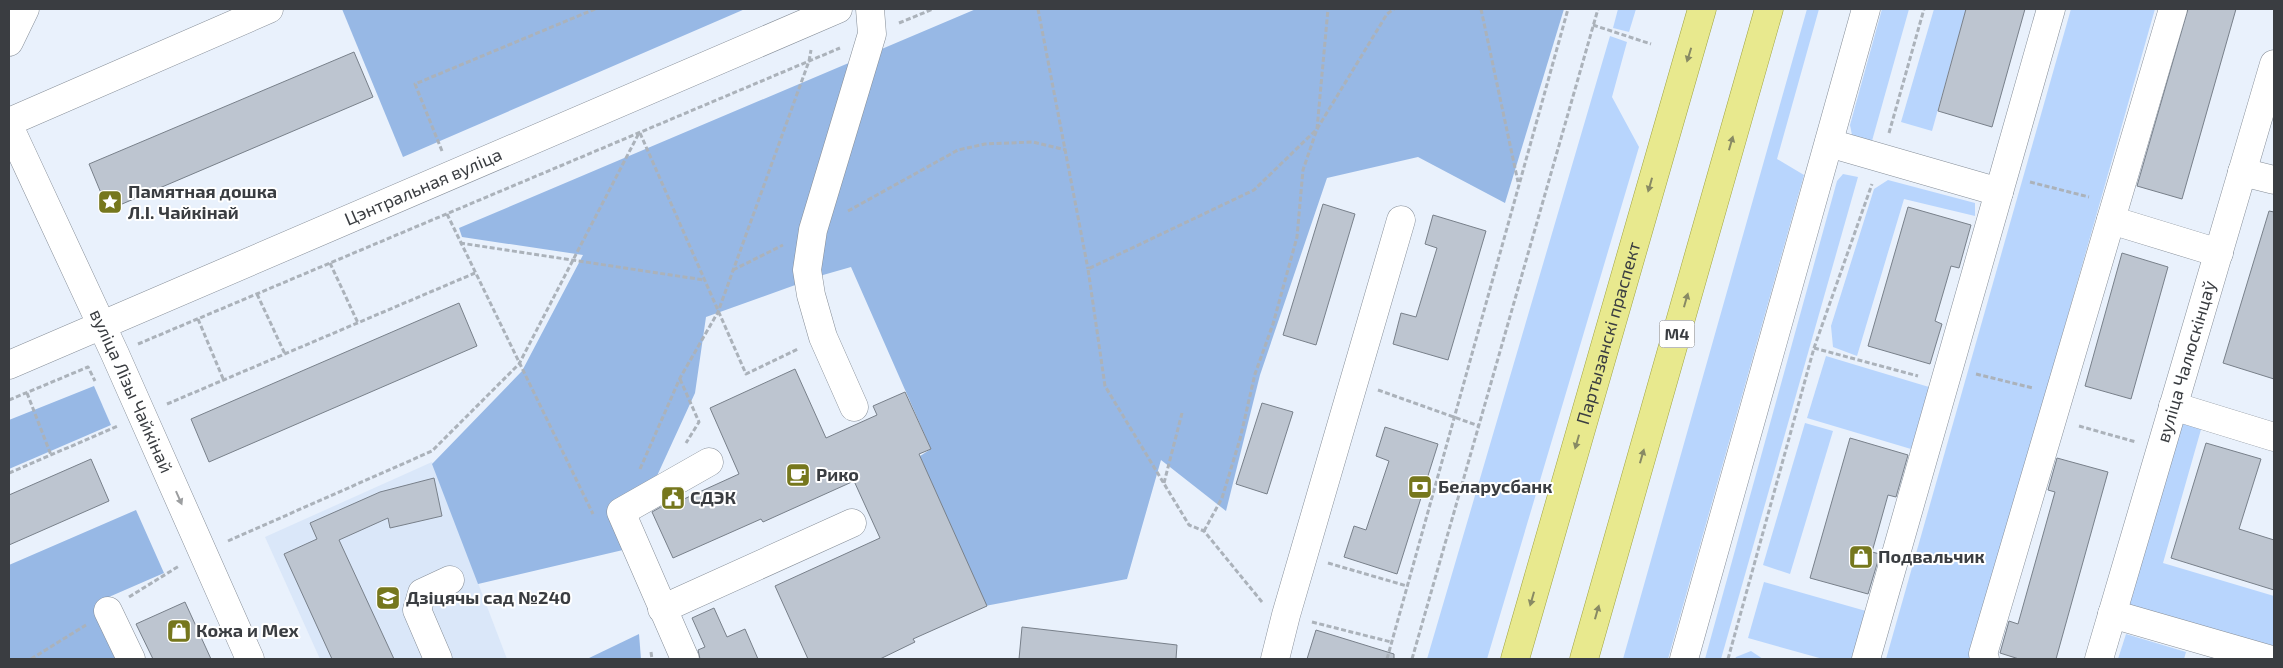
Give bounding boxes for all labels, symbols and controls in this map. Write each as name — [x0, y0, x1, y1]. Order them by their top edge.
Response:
one-way arrow — [1684, 48, 1692, 63]
one-way arrow — [1727, 136, 1735, 151]
street label: Цэнтральная вуліца — [341, 143, 505, 230]
one-way arrow — [1646, 178, 1654, 193]
place label: Памятная дошка Л.І. Чайкінай — [128, 180, 277, 223]
place icon: Памятная дошка Л.І. Чайкінай — [97, 189, 123, 215]
street label: Партызанскі праспект — [1571, 239, 1645, 427]
street label: вуліца Чалюскінцаў — [2151, 277, 2220, 445]
one-way arrow — [1683, 292, 1691, 307]
street label: вуліца Лізы Чайкінай — [86, 305, 178, 476]
road number: М4 — [1660, 320, 1694, 348]
one-way arrow — [1572, 435, 1580, 450]
one-way arrow — [1638, 448, 1646, 463]
cafe icon: Рико — [785, 462, 811, 488]
place label: Рико — [816, 463, 859, 485]
bank icon: Беларусбанк — [1407, 474, 1433, 500]
place label: Беларусбанк — [1438, 475, 1552, 497]
public building icon: СДЭК — [660, 485, 686, 511]
place label: СДЭК — [690, 486, 737, 508]
one-way arrow — [175, 491, 183, 505]
shop icon: Подвальчик — [1848, 544, 1874, 570]
place label: Подвальчик — [1878, 545, 1985, 567]
school or university icon: Дзіцячы сад №240 — [375, 585, 401, 611]
place label: Дзіцячы сад №240 — [406, 586, 571, 608]
one-way arrow — [1528, 592, 1536, 607]
one-way arrow — [1594, 605, 1602, 620]
shop icon: Кожа и Мех — [166, 618, 192, 644]
place label: Кожа и Мех — [196, 619, 299, 641]

